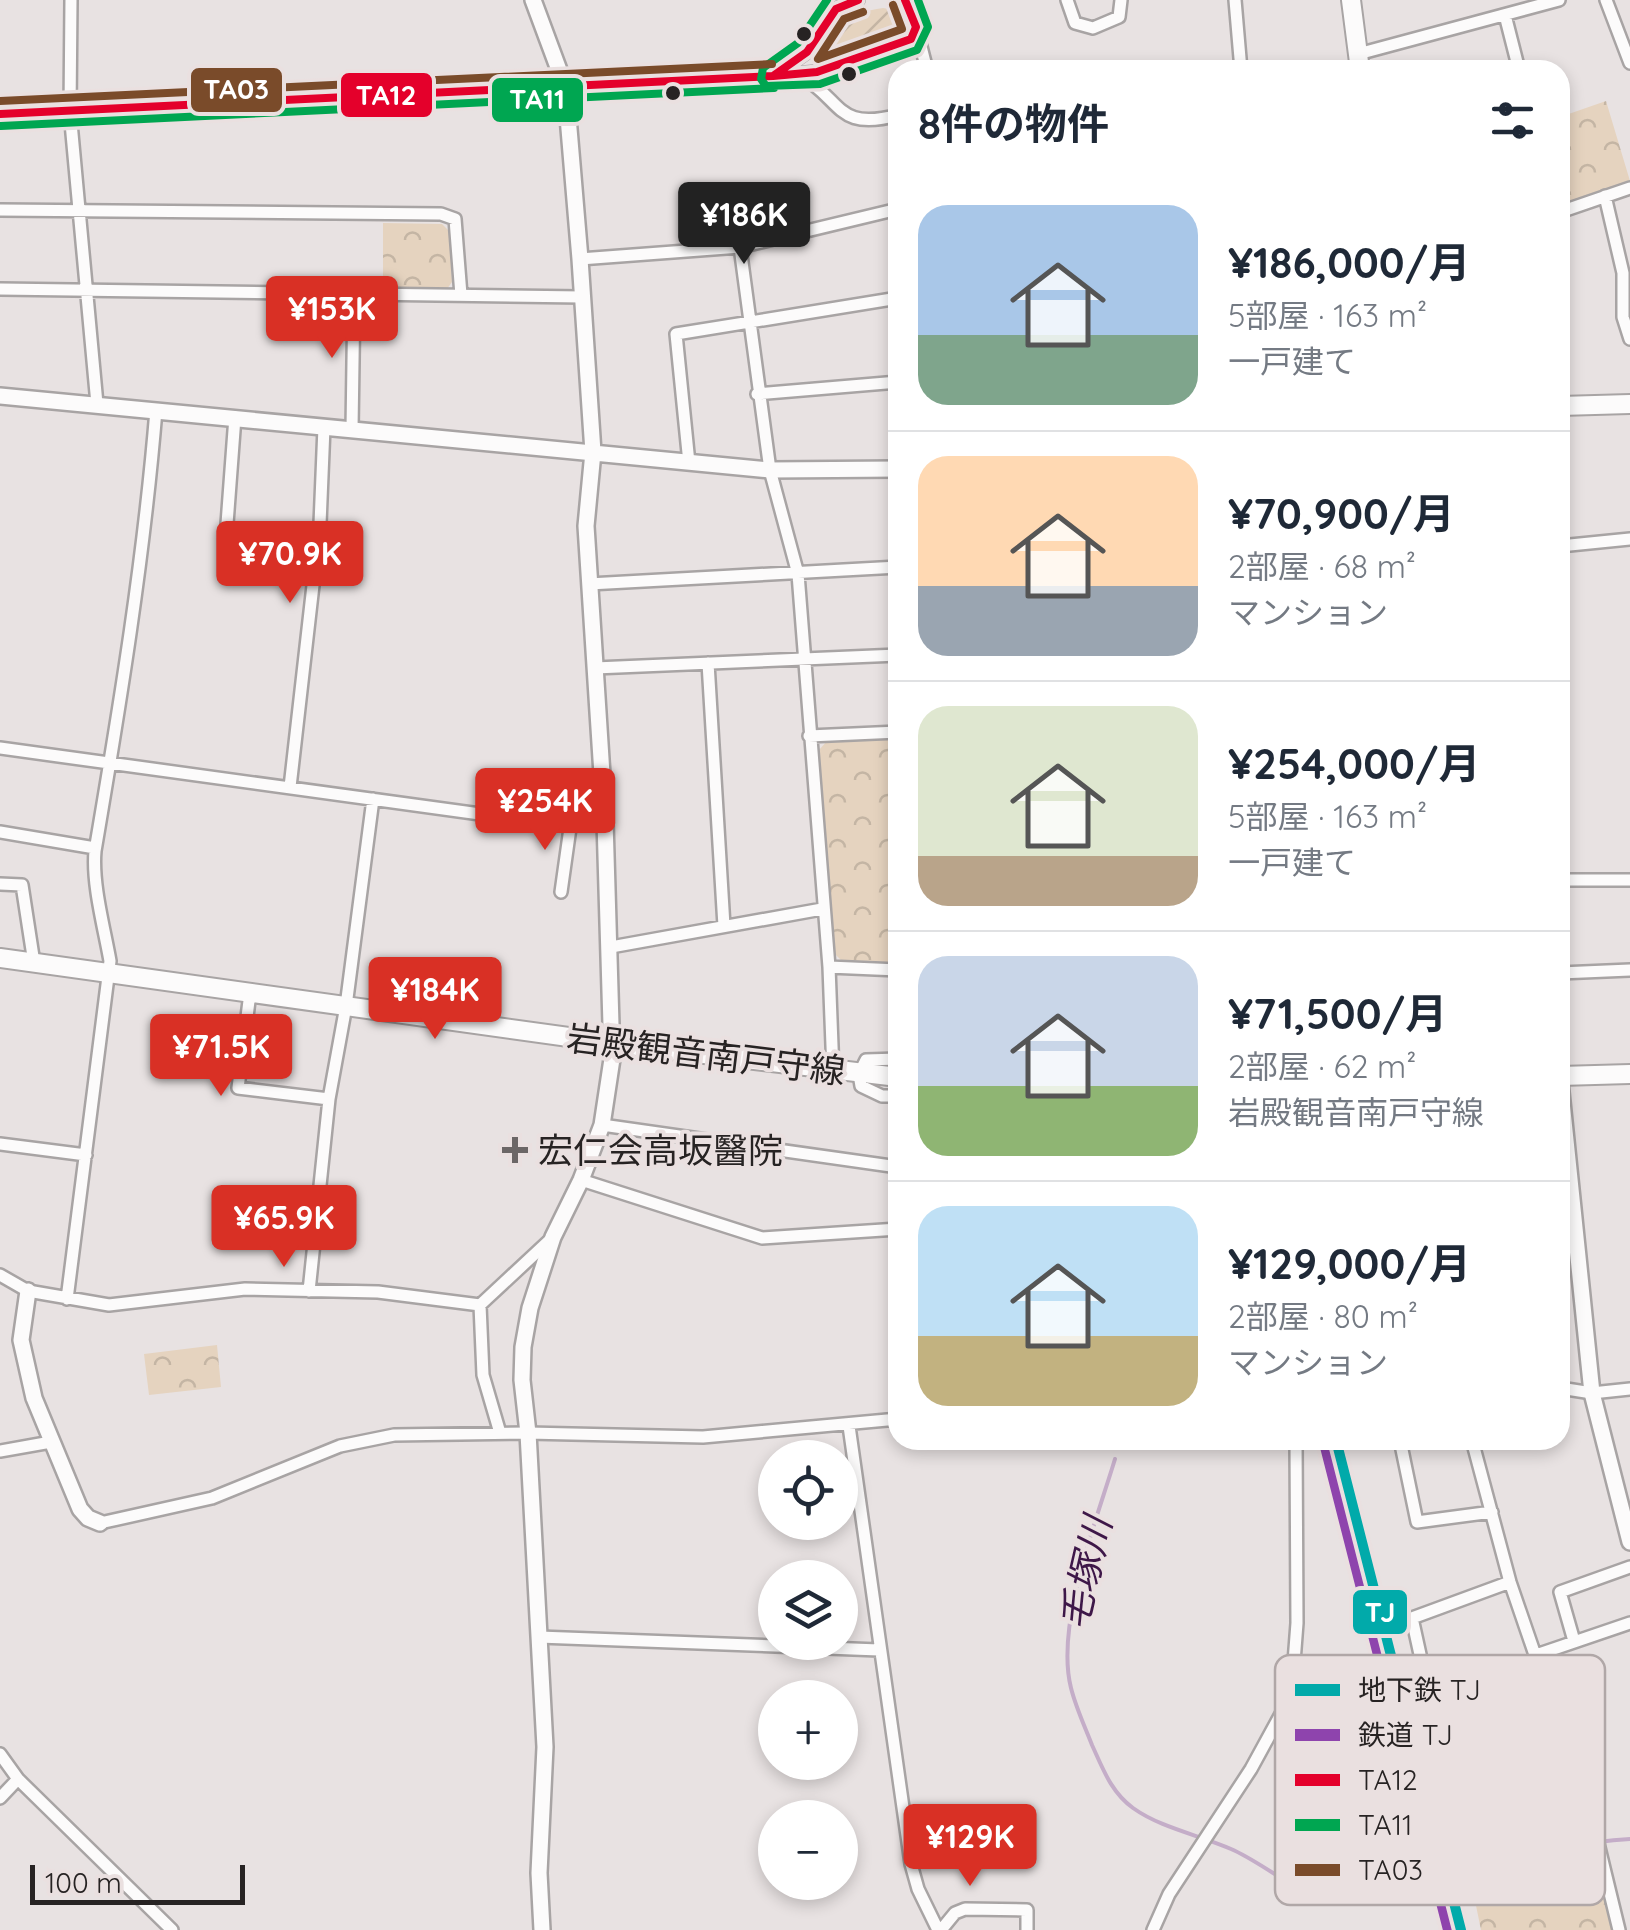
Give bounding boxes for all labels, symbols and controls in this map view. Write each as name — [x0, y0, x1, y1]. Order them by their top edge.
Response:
unlabelled marker — [794, 24, 814, 44]
unlabelled marker — [839, 64, 859, 84]
line badge: TA03 — [189, 66, 284, 114]
text: TA03 — [203, 71, 269, 106]
line badge: TA12 — [339, 71, 434, 119]
line badge: TA11 — [490, 76, 585, 124]
text: TA12 — [356, 77, 416, 112]
text: TA11 — [509, 81, 565, 116]
unlabelled marker — [663, 83, 683, 103]
icon: filters — [1485, 93, 1540, 148]
text: 8件の物件 — [918, 97, 1109, 150]
pin: ¥186K — [674, 182, 814, 267]
text: ¥186K — [700, 194, 788, 234]
text: ¥186,000/月 — [1228, 236, 1470, 289]
icon: home — [998, 245, 1118, 365]
pin: ¥153K — [262, 276, 402, 361]
text: ¥153K — [288, 288, 376, 328]
text: 5部屋 · 163 m² — [1228, 295, 1427, 335]
text: 一戸建て — [1228, 341, 1356, 381]
text: ¥70,900/月 — [1228, 487, 1455, 540]
icon: home — [998, 496, 1118, 616]
pin: ¥70.9K — [209, 521, 371, 606]
text: ¥70.9K — [238, 533, 342, 573]
text: 2部屋 · 68 m² — [1228, 546, 1416, 586]
text: マンション — [1228, 592, 1388, 632]
text: ¥254,000/月 — [1228, 737, 1481, 790]
icon: home — [998, 746, 1118, 866]
pin: ¥254K — [475, 768, 615, 853]
text: ¥254K — [497, 780, 593, 820]
text: 5部屋 · 163 m² — [1228, 796, 1427, 836]
text: 一戸建て — [1228, 842, 1356, 882]
pin: ¥184K — [365, 957, 505, 1042]
text: ¥184K — [391, 969, 479, 1009]
text: ¥71,500/月 — [1228, 987, 1447, 1040]
icon: home — [998, 996, 1118, 1116]
pin: ¥71.5K — [140, 1014, 302, 1099]
street label: 岩殿観音南戸守線 — [564, 1015, 848, 1093]
text: ¥71.5K — [172, 1026, 270, 1066]
text: 2部屋 · 62 m² — [1228, 1046, 1416, 1086]
text: 岩殿観音南戸守線 — [1228, 1092, 1484, 1132]
place label: 宏仁会高坂醫院 — [538, 1128, 783, 1172]
marker: 宏仁会高坂醫院 — [502, 1137, 528, 1163]
pin: ¥65.9K — [203, 1185, 365, 1270]
text: ¥65.9K — [233, 1197, 335, 1237]
text: ¥129,000/月 — [1228, 1237, 1471, 1290]
icon: home — [998, 1246, 1118, 1366]
text: 2部屋 · 80 m² — [1228, 1296, 1418, 1336]
text: マンション — [1228, 1342, 1388, 1382]
map controls — [758, 1440, 858, 1900]
button: locate — [758, 1440, 858, 1540]
water label: 毛塚川 — [1049, 1508, 1122, 1634]
button: layers — [758, 1560, 858, 1660]
line badge: TJ — [1351, 1588, 1409, 1636]
text: TJ — [1364, 1594, 1396, 1629]
legend — [1275, 1655, 1605, 1905]
text: 地下鉄 TJ — [1358, 1672, 1481, 1707]
button: + — [758, 1680, 858, 1780]
text: 鉄道 TJ — [1358, 1717, 1453, 1752]
text: TA12 — [1358, 1762, 1418, 1797]
button: − — [758, 1800, 858, 1900]
pin: ¥129K — [900, 1804, 1040, 1889]
text: TA11 — [1358, 1807, 1412, 1842]
text: ¥129K — [926, 1816, 1014, 1856]
text: TA03 — [1358, 1852, 1423, 1887]
scale bar — [30, 1860, 245, 1904]
text: 100 m — [45, 1865, 122, 1900]

